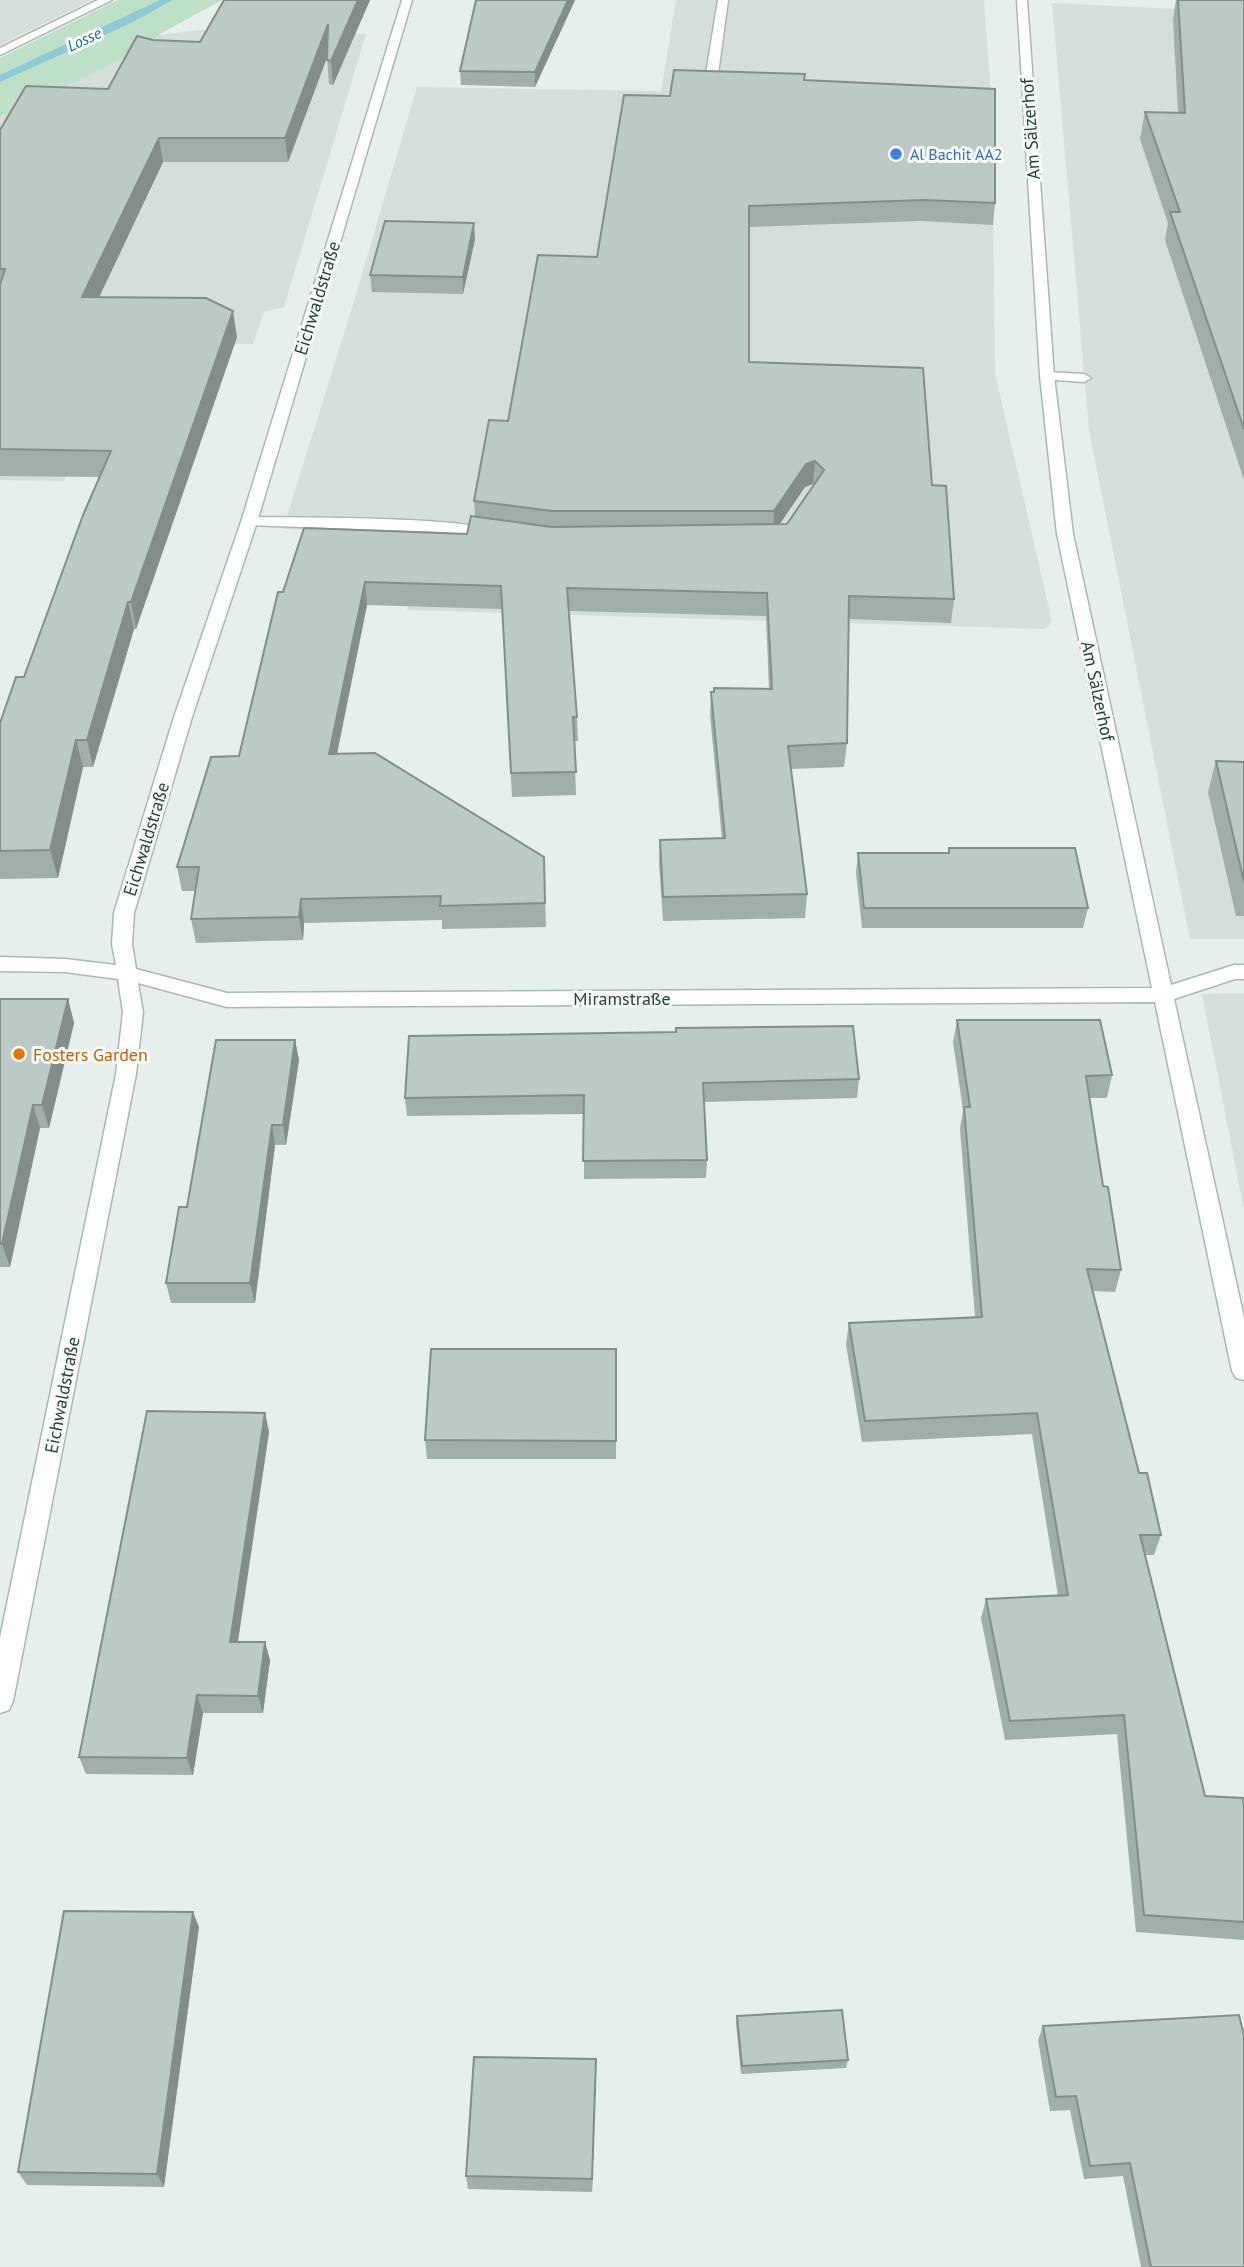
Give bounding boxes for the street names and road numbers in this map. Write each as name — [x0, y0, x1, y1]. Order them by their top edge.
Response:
street label: Am Sälzerhof — [1015, 76, 1045, 181]
street label: Eichwaldstraße — [289, 238, 345, 358]
street label: Am Sälzerhof — [1076, 639, 1120, 744]
street label: Eichwaldstraße — [118, 779, 174, 899]
street label: Miramstraße — [573, 987, 671, 1010]
street label: Eichwaldstraße — [39, 1335, 85, 1455]

